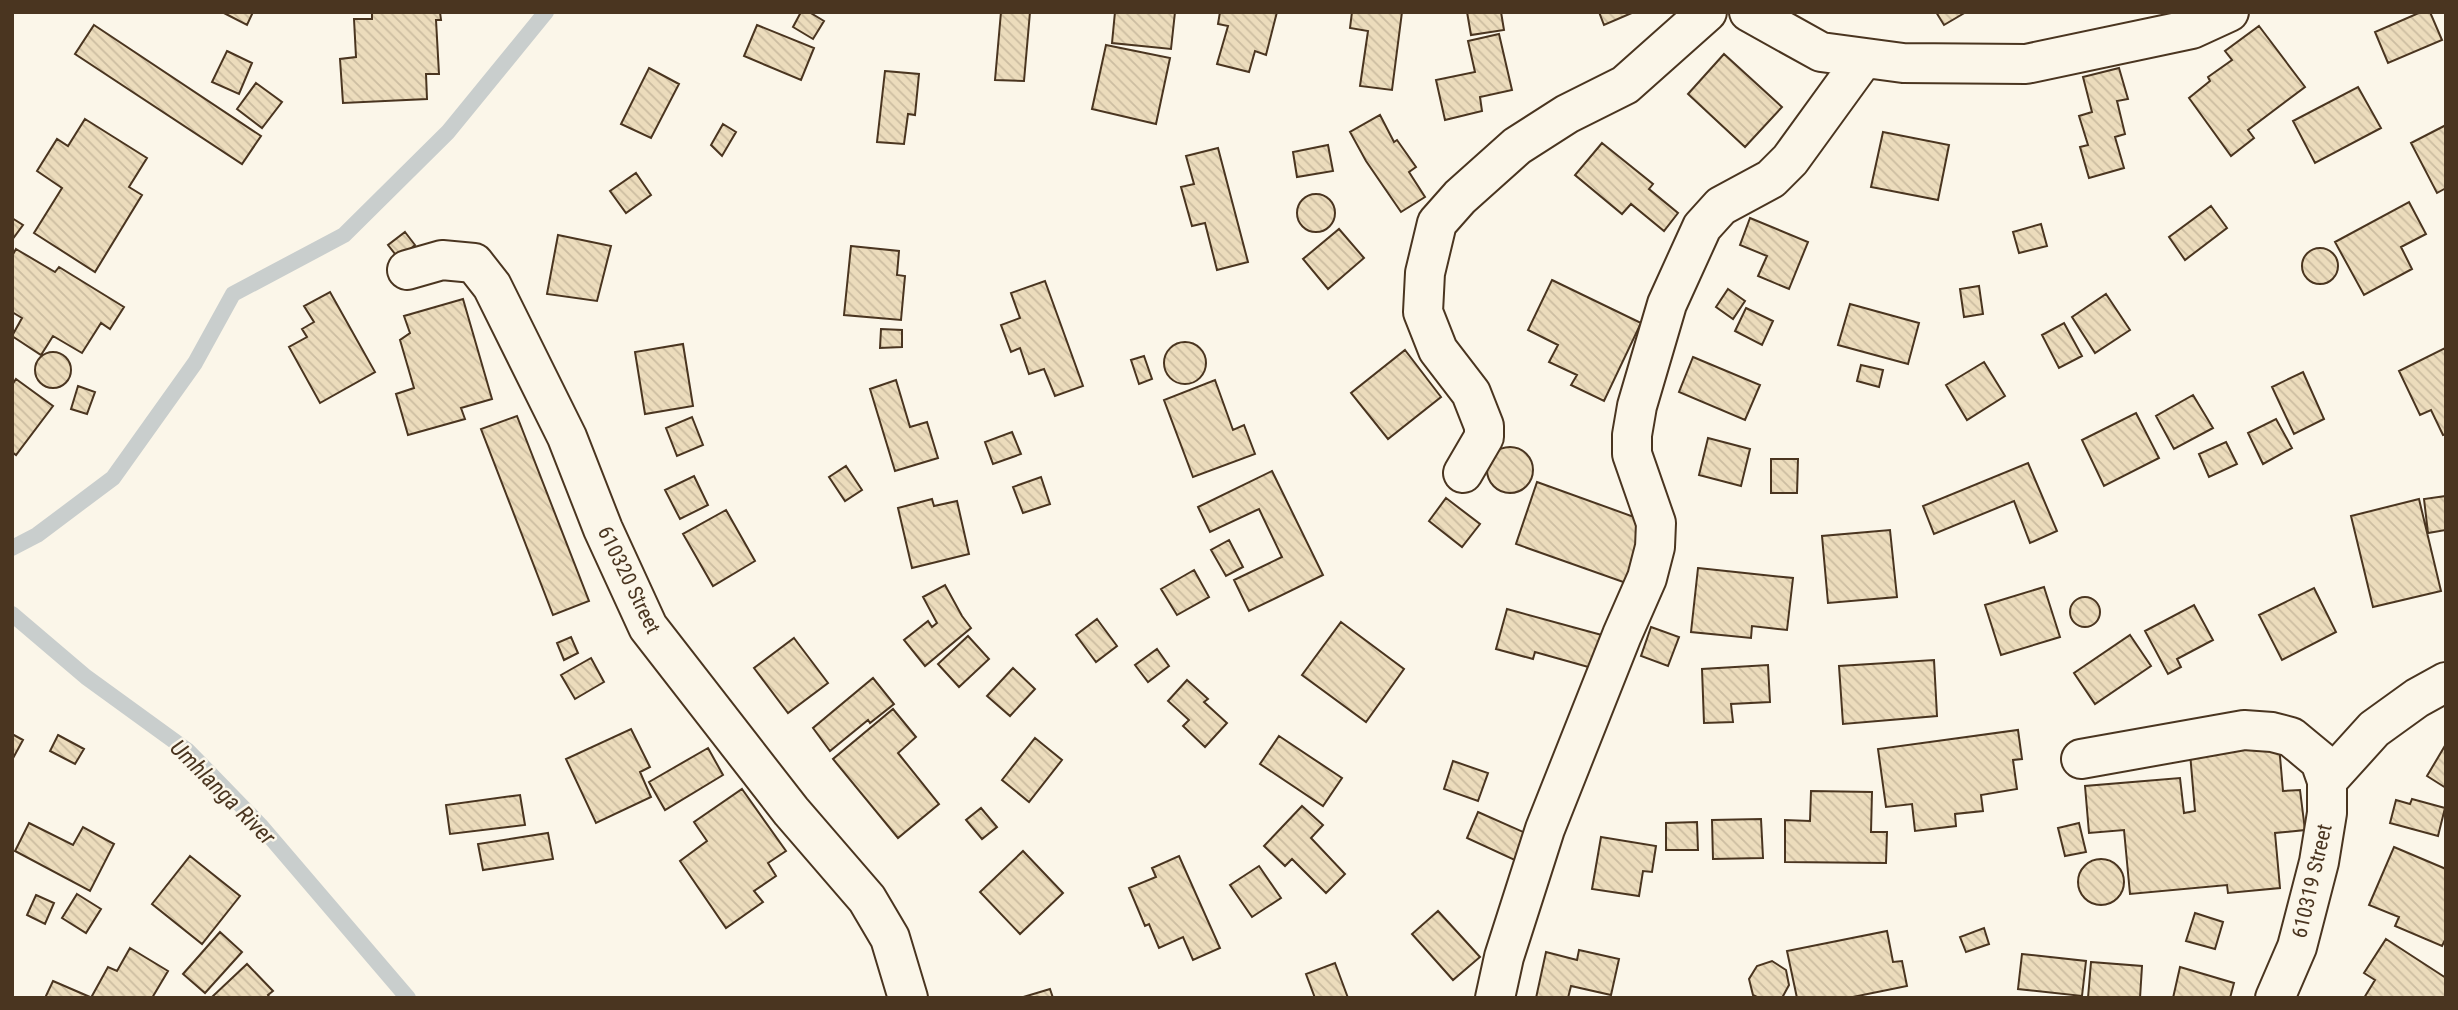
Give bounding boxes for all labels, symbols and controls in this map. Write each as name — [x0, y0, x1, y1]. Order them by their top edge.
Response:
street label: 610320 Street — [593, 523, 665, 637]
water label: Umhlanga River — [165, 734, 282, 851]
street label: 610319 Street — [2287, 822, 2337, 940]

